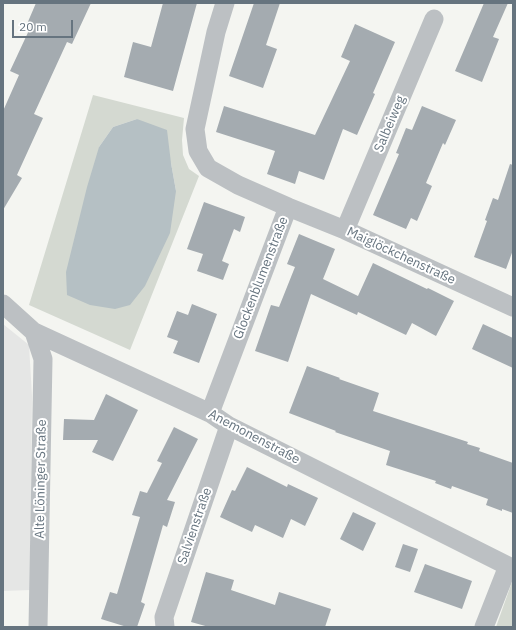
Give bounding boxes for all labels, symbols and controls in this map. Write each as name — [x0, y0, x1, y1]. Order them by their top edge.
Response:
scale bar — [14, 12, 75, 38]
text: 20 m — [19, 19, 47, 34]
street label: Salbeiweg — [371, 93, 409, 155]
street label: Glockenblumenstraße — [230, 215, 292, 341]
street label: Maiglöckchenstraße — [344, 224, 458, 288]
street label: Anemonenstraße — [206, 406, 302, 468]
street label: Alte Löninger Straße — [32, 419, 50, 539]
street label: Salvienstraße — [175, 486, 215, 566]

